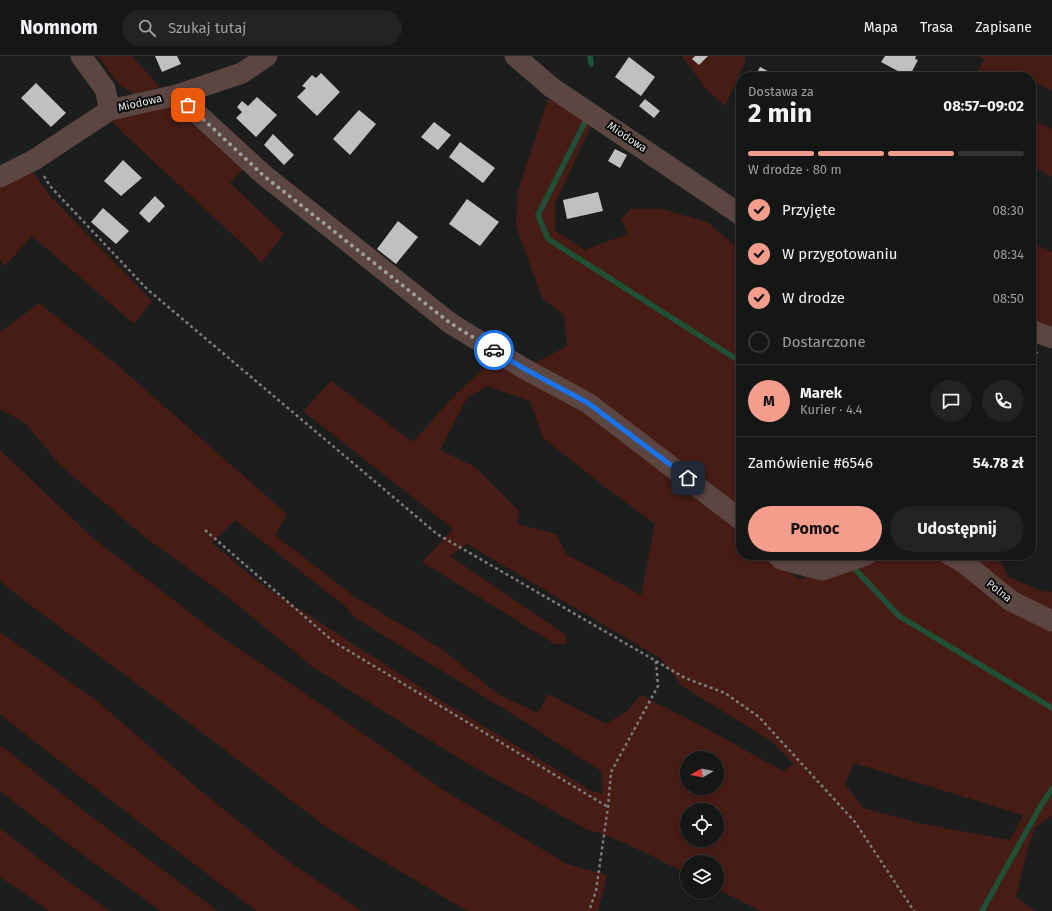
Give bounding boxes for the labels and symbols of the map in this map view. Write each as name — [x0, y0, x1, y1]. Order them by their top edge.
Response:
pin — [171, 88, 205, 122]
street label: Miodowa — [117, 92, 163, 114]
street label: Miodowa — [605, 119, 649, 155]
courier — [474, 330, 514, 370]
pin — [671, 461, 705, 495]
street label: Polna — [984, 577, 1014, 605]
north arrow — [680, 751, 724, 795]

